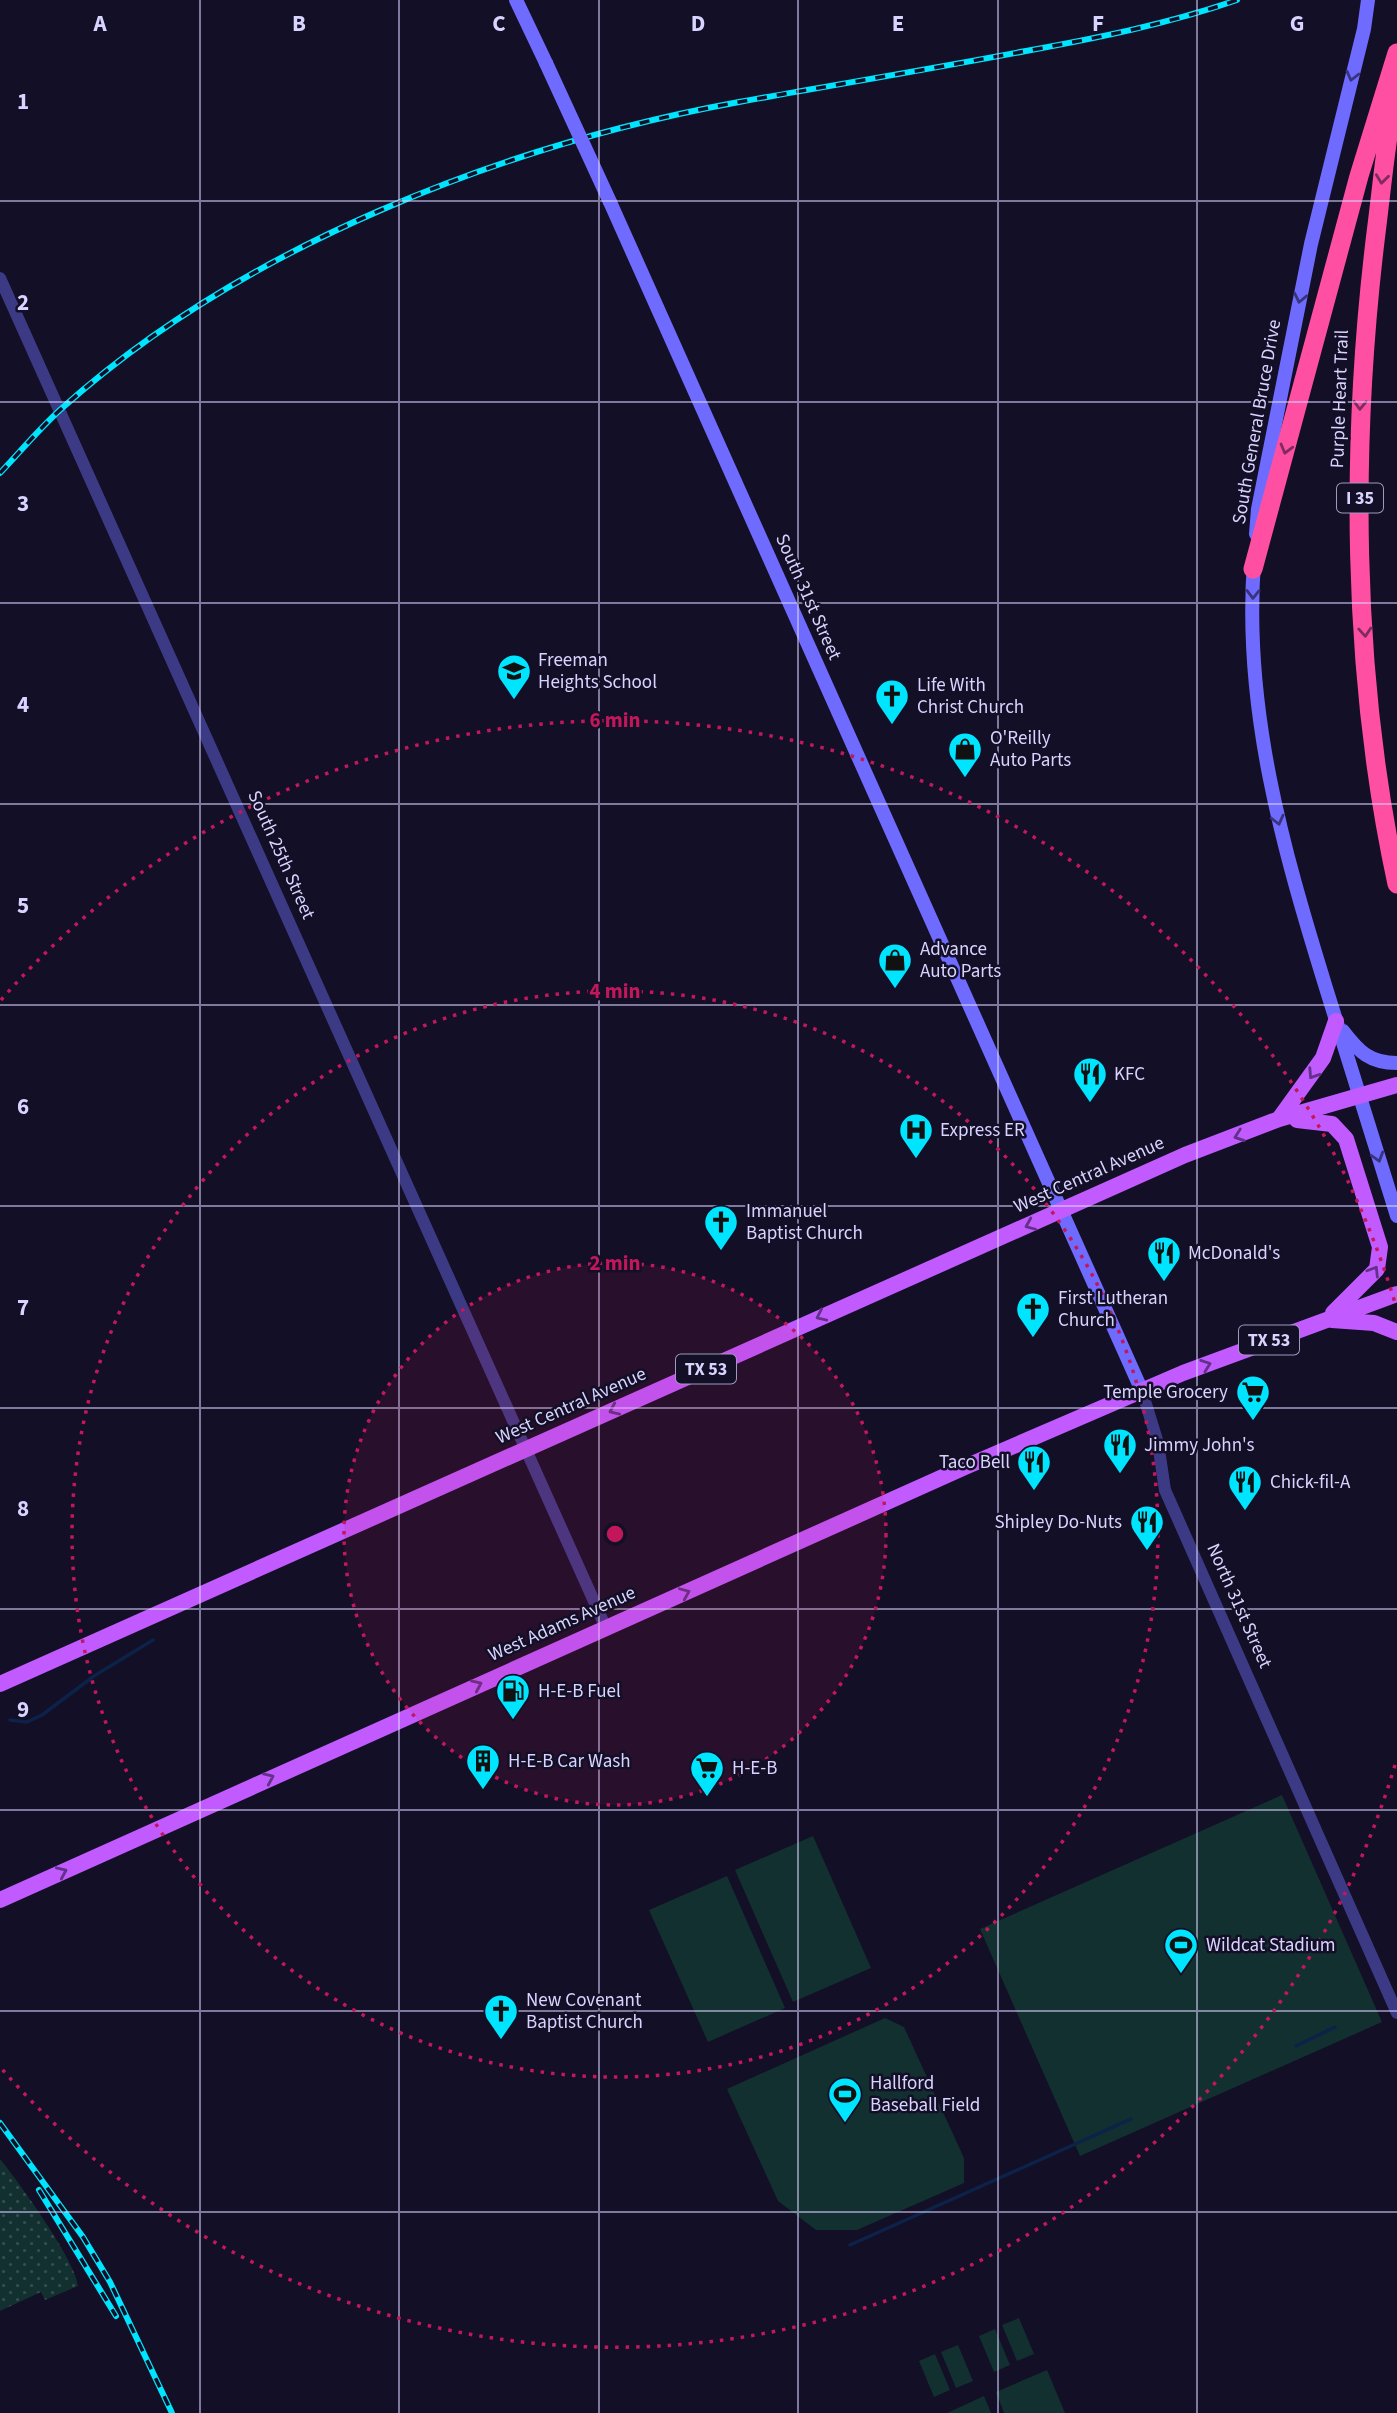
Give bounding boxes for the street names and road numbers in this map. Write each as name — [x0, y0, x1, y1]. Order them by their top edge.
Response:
street label: South General Bruce Drive — [1226, 318, 1288, 526]
street label: Purple Heart Trail — [1324, 329, 1356, 469]
road number: I 35 — [1337, 484, 1383, 512]
street label: South 31st Street — [768, 530, 848, 665]
street label: South 25th Street — [241, 786, 322, 924]
street label: West Central Avenue — [1009, 1130, 1169, 1220]
road number: TX 53 — [1239, 1325, 1299, 1354]
road number: TX 53 — [676, 1354, 736, 1384]
street label: West Central Avenue — [491, 1361, 651, 1451]
street label: North 31st Street — [1199, 1539, 1279, 1673]
street label: West Adams Avenue — [484, 1579, 640, 1669]

